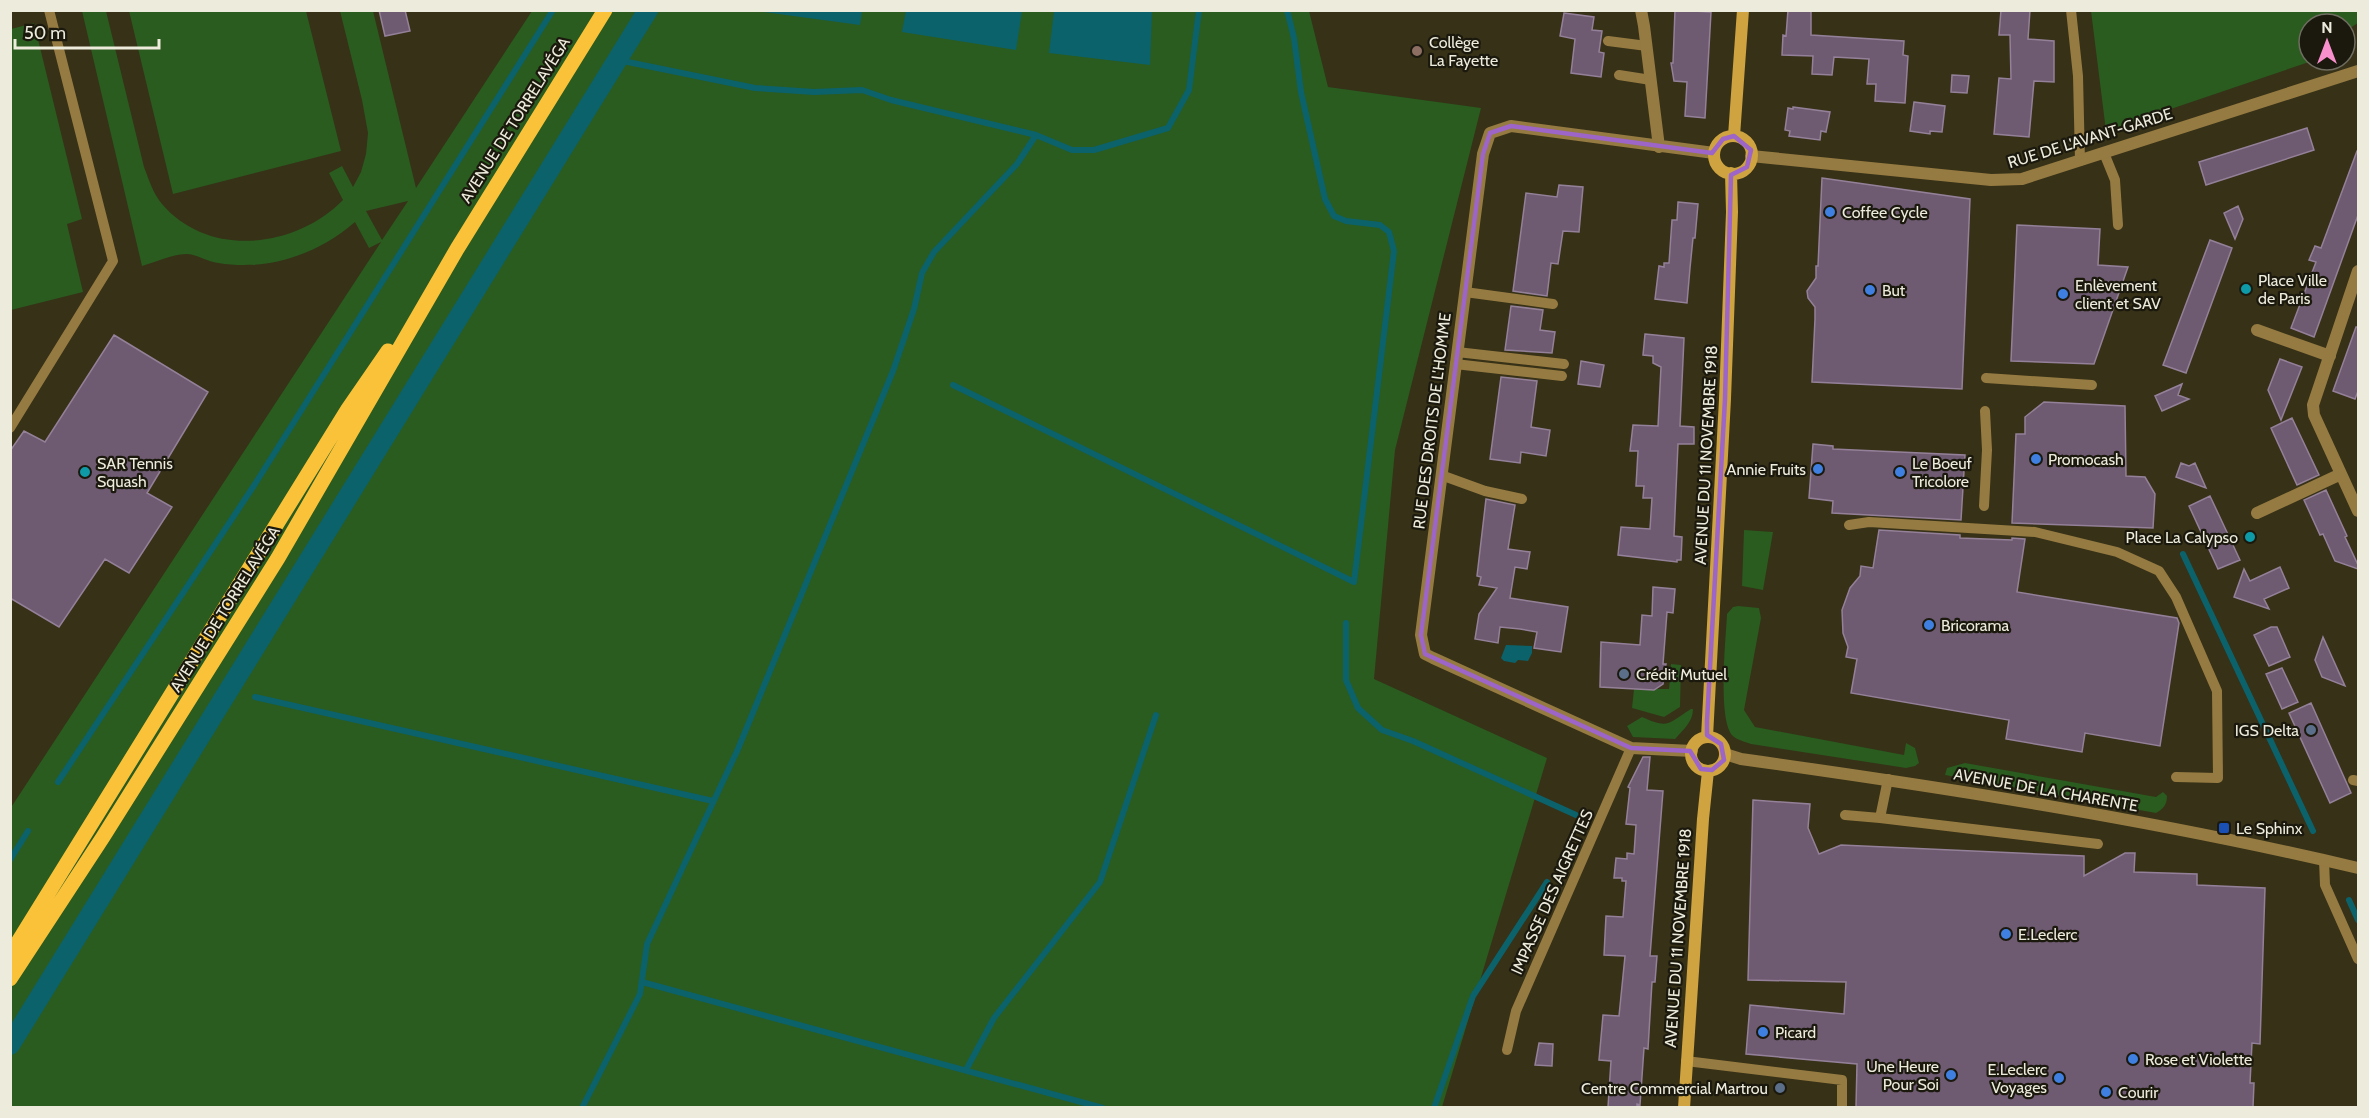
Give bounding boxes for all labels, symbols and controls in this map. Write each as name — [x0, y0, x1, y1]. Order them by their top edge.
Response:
scale bar — [15, 12, 159, 50]
north arrow — [2297, 12, 2357, 72]
text: N — [2321, 18, 2333, 37]
text: 50 m — [24, 22, 66, 44]
street label: AVENUE DE TORRELAVÉGA — [456, 33, 574, 206]
place label: Collège La Fayette — [1429, 33, 1498, 70]
marker: Collège La Fayette — [1410, 44, 1424, 58]
street label: RUE DE L'AVANT-GARDE — [2005, 104, 2175, 172]
place label: Coffee Cycle — [1842, 203, 1928, 222]
marker: Coffee Cycle — [1823, 205, 1837, 219]
place label: Place Ville de Paris — [2258, 271, 2327, 308]
place label: Enlèvement client et SAV — [2075, 276, 2161, 313]
place label: But — [1882, 281, 1906, 300]
marker: Place Ville de Paris — [2239, 282, 2253, 296]
marker: But — [1863, 283, 1877, 297]
marker: Enlèvement client et SAV — [2056, 287, 2070, 301]
street label: RUE DES DROITS DE L'HOMME — [1409, 312, 1455, 530]
street label: AVENUE DU 11 NOVEMBRE 1918 — [1691, 345, 1721, 565]
place label: Promocash — [2048, 450, 2124, 469]
marker: Promocash — [2029, 452, 2043, 466]
place label: SAR Tennis Squash — [97, 454, 173, 491]
place label: Le Boeuf Tricolore — [1912, 454, 1973, 491]
place label: Annie Fruits — [1727, 460, 1806, 479]
marker: Annie Fruits — [1811, 462, 1825, 476]
marker: SAR Tennis Squash — [78, 465, 92, 479]
marker: Le Boeuf Tricolore — [1893, 465, 1907, 479]
street label: AVENUE DE TORRELAVÉGA — [166, 522, 284, 695]
place label: Place La Calypso — [2126, 528, 2238, 547]
marker: Place La Calypso — [2243, 530, 2257, 544]
place label: Bricorama — [1941, 616, 2010, 635]
marker: Bricorama — [1922, 618, 1936, 632]
place label: Crédit Mutuel — [1636, 665, 1727, 684]
marker: Crédit Mutuel — [1617, 667, 1631, 681]
place label: IGS Delta — [2235, 721, 2299, 740]
marker: IGS Delta — [2304, 723, 2318, 737]
street label: AVENUE DE LA CHARENTE — [1952, 764, 2140, 816]
street label: IMPASSE DES AIGRETTES — [1507, 807, 1597, 977]
place label: Le Sphinx — [2236, 819, 2303, 838]
marker: Le Sphinx — [2217, 821, 2231, 835]
street label: AVENUE DU 11 NOVEMBRE 1918 — [1661, 828, 1695, 1048]
place label: E.Leclerc — [2018, 925, 2078, 944]
marker: E.Leclerc — [1999, 927, 2013, 941]
place label: Picard — [1775, 1023, 1816, 1042]
marker: Picard — [1756, 1025, 1770, 1039]
place label: Rose et Violette — [2145, 1050, 2252, 1069]
marker: Rose et Violette — [2126, 1052, 2140, 1066]
place label: Une Heure Pour Soi — [1866, 1057, 1939, 1094]
place label: E.Leclerc Voyages — [1987, 1060, 2047, 1097]
marker: Une Heure Pour Soi — [1944, 1068, 1958, 1082]
marker: E.Leclerc Voyages — [2052, 1071, 2066, 1085]
place label: Centre Commercial Martrou — [1581, 1079, 1768, 1098]
marker: Centre Commercial Martrou — [1773, 1081, 1787, 1095]
place label: Courir — [2118, 1083, 2159, 1102]
marker: Courir — [2099, 1085, 2113, 1099]

